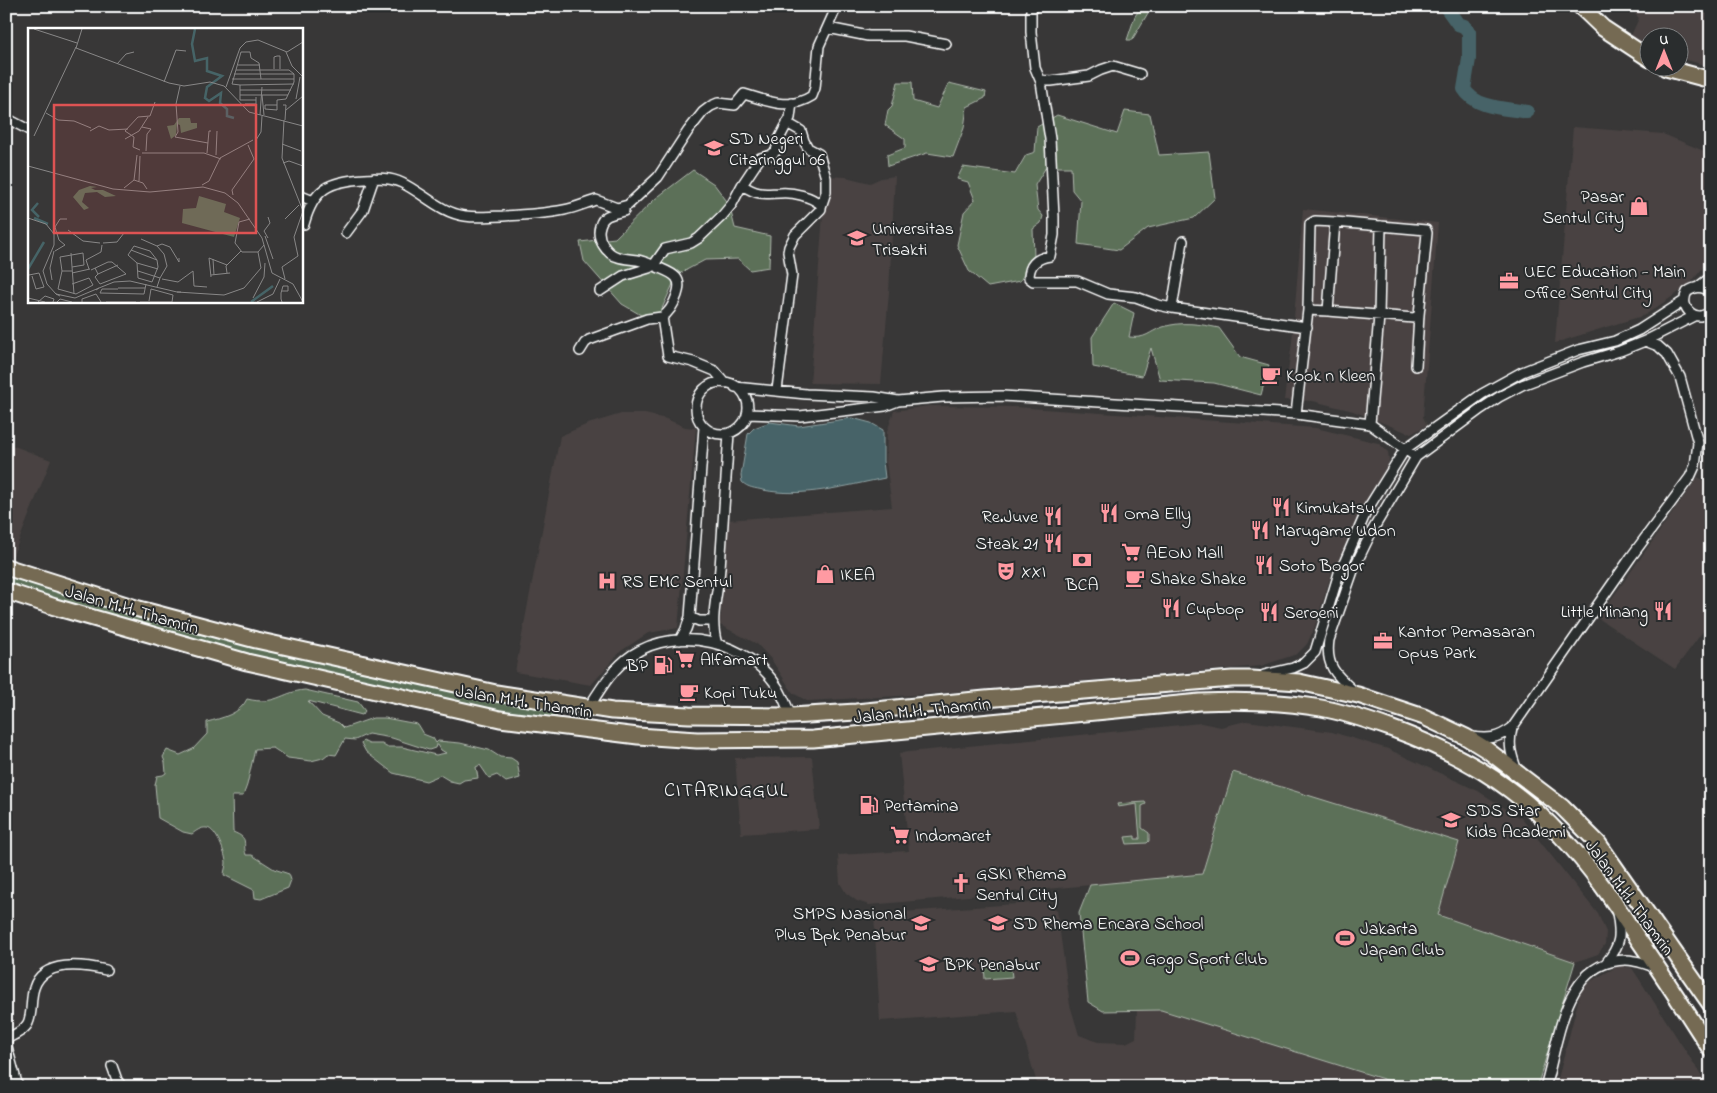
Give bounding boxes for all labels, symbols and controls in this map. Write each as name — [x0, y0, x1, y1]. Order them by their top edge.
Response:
inset map — [28, 28, 302, 302]
north arrow — [1640, 28, 1690, 78]
text: U — [1660, 30, 1669, 51]
place label: SD Negeri Citaringgul 06 — [729, 127, 825, 175]
school or university icon: SD Negeri Citaringgul 06 — [703, 137, 725, 159]
place label: Pasar Sentul City — [1543, 185, 1624, 232]
shop icon: Pasar Sentul City — [1628, 195, 1650, 217]
place label: Universitas Trisakti — [872, 217, 954, 264]
school or university icon: Universitas Trisakti — [846, 227, 868, 249]
place label: UEC Education - Main Office Sentul City — [1524, 260, 1686, 307]
office icon: UEC Education - Main Office Sentul City — [1498, 270, 1520, 292]
cafe icon: Kook n Kleen — [1260, 364, 1282, 386]
place label: Kook n Kleen — [1286, 364, 1376, 390]
restaurant icon: Kimukatsu — [1270, 496, 1292, 518]
place label: Kimukatsu — [1296, 496, 1375, 522]
restaurant icon: Oma Elly — [1098, 502, 1120, 524]
place label: Oma Elly — [1124, 502, 1191, 528]
place label: Re.Juve — [982, 505, 1039, 531]
restaurant icon: Re.Juve — [1042, 505, 1064, 527]
restaurant icon: Marugame Udon — [1249, 519, 1271, 541]
place label: Marugame Udon — [1275, 519, 1396, 546]
place label: Steak 21 — [976, 532, 1038, 558]
restaurant icon: Steak 21 — [1042, 532, 1064, 554]
supermarket icon: AEON Mall — [1120, 541, 1142, 563]
place label: AEON Mall — [1146, 541, 1223, 567]
bank icon: BCA — [1071, 549, 1093, 571]
restaurant icon: Soto Bogor — [1253, 554, 1275, 576]
place label: Soto Bogor — [1279, 554, 1365, 581]
theatre icon: XXI — [995, 560, 1017, 582]
place label: XXI — [1021, 560, 1046, 586]
shop icon: IKEA — [814, 563, 836, 585]
place label: IKEA — [840, 563, 875, 589]
cafe icon: Shake Shake — [1124, 567, 1146, 589]
place label: Shake Shake — [1150, 567, 1247, 593]
hospital icon: RS EMC Sentul — [596, 570, 618, 592]
place label: RS EMC Sentul — [622, 570, 732, 596]
place label: BCA — [1064, 573, 1099, 599]
street label: Jalan M.H. Thamrin — [61, 579, 202, 642]
restaurant icon: Cupbop — [1160, 597, 1182, 619]
place label: Cupbop — [1186, 597, 1244, 623]
place label: Little Minang — [1561, 600, 1648, 627]
restaurant icon: Little Minang — [1652, 600, 1674, 622]
restaurant icon: Seroeni — [1258, 601, 1280, 623]
place label: Seroeni — [1284, 601, 1339, 627]
place label: Kantor Pemasaran Opus Park — [1398, 620, 1535, 667]
office icon: Kantor Pemasaran Opus Park — [1372, 630, 1394, 652]
supermarket icon: Alfamart — [674, 648, 696, 670]
place label: Alfamart — [700, 648, 768, 674]
place label: BP — [626, 654, 649, 680]
fuel station icon: BP — [652, 654, 674, 676]
street label: Jalan M.H. Thamrin — [453, 679, 594, 727]
cafe icon: Kopi Tuku — [678, 681, 700, 703]
place label: Kopi Tuku — [704, 681, 777, 707]
street label: Jalan M.H. Thamrin — [852, 692, 992, 732]
district label: CITARINGGUL — [664, 777, 788, 806]
fuel station icon: Pertamina — [858, 794, 880, 816]
place label: Pertamina — [884, 794, 959, 820]
place label: SDS Star Kids Academi — [1466, 799, 1566, 846]
school or university icon: SDS Star Kids Academi — [1440, 809, 1462, 831]
supermarket icon: Indomaret — [889, 824, 911, 846]
place label: Indomaret — [915, 824, 991, 850]
street label: Jalan M.H. Thamrin — [1577, 835, 1680, 962]
place label: GSKI Rhema Sentul City — [976, 862, 1067, 909]
church icon: GSKI Rhema Sentul City — [950, 872, 972, 894]
place label: SMPS Nasional Plus Bpk Penabur — [775, 902, 906, 949]
school or university icon: SMPS Nasional Plus Bpk Penabur — [910, 912, 932, 934]
school or university icon: SD Rhema Encara School — [987, 912, 1009, 934]
place label: SD Rhema Encara School — [1013, 912, 1204, 938]
place label: Jakarta Japan Club — [1360, 917, 1445, 964]
sports icon: Jakarta Japan Club — [1334, 927, 1356, 949]
sports icon: Gogo Sport Club — [1119, 947, 1141, 969]
place label: Gogo Sport Club — [1145, 947, 1268, 974]
school or university icon: BPK Penabur — [918, 953, 940, 975]
place label: BPK Penabur — [943, 953, 1040, 979]

